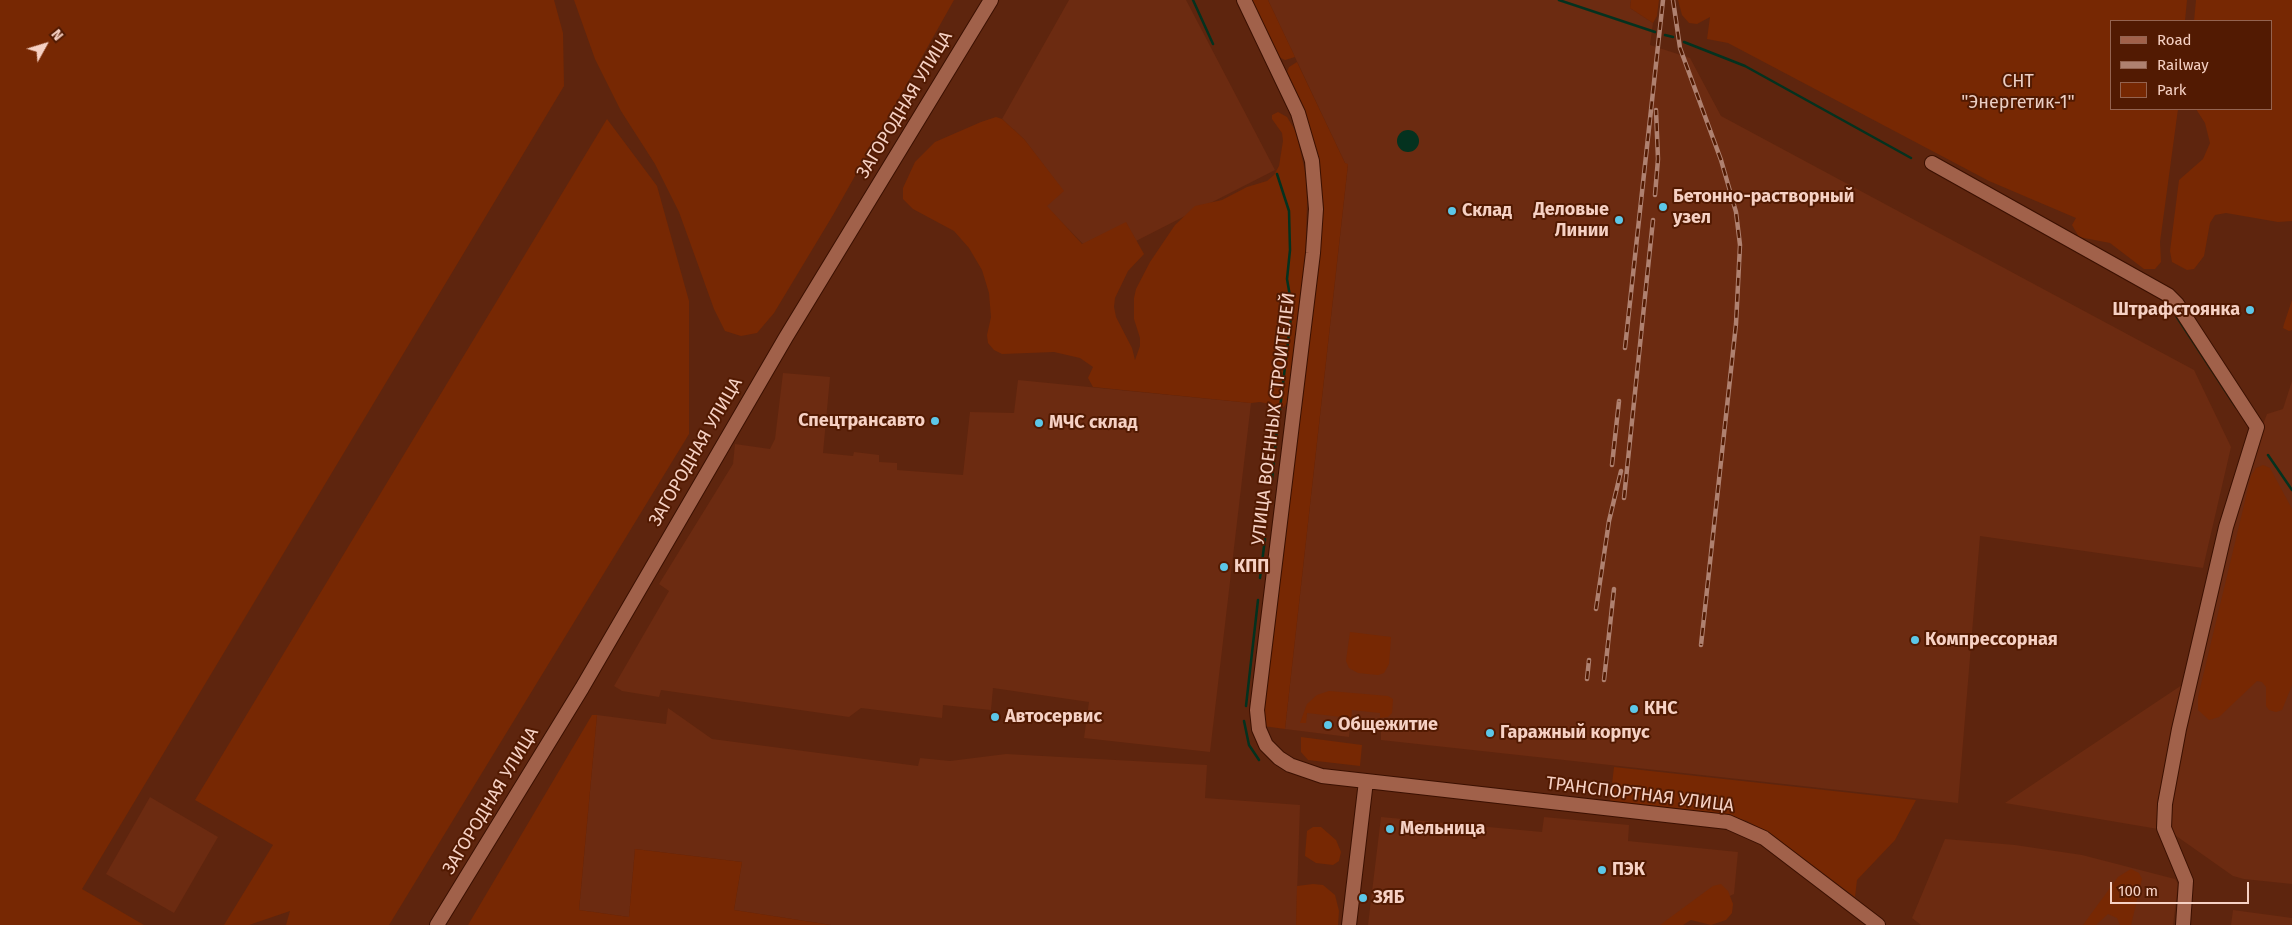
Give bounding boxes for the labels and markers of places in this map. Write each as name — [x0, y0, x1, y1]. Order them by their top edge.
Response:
place label: Бетонно-растворный узел — [1673, 186, 1854, 228]
place label: Деловые Линии — [1533, 199, 1609, 242]
place label: Склад — [1462, 200, 1512, 222]
marker: Бетонно-растворный узел — [1657, 201, 1669, 213]
marker: Склад — [1446, 205, 1458, 217]
marker: Деловые Линии — [1613, 214, 1625, 226]
place label: Штрафстоянка — [2113, 299, 2240, 321]
marker: Штрафстоянка — [2244, 304, 2256, 316]
place label: Спецтрансавто — [798, 410, 925, 432]
place label: МЧС склад — [1049, 412, 1138, 434]
marker: Спецтрансавто — [929, 415, 941, 427]
marker: МЧС склад — [1033, 417, 1045, 429]
place label: КПП — [1234, 556, 1269, 578]
marker: КПП — [1218, 561, 1230, 573]
place label: Компрессорная — [1925, 629, 2058, 651]
marker: Компрессорная — [1909, 634, 1921, 646]
place label: КНС — [1644, 698, 1678, 720]
marker: КНС — [1628, 703, 1640, 715]
place label: Автосервис — [1005, 706, 1102, 728]
marker: Автосервис — [989, 711, 1001, 723]
place label: Общежитие — [1338, 714, 1438, 736]
marker: Общежитие — [1322, 719, 1334, 731]
place label: Гаражный корпус — [1500, 722, 1650, 744]
marker: Гаражный корпус — [1484, 727, 1496, 739]
place label: Мельница — [1400, 818, 1485, 840]
marker: Мельница — [1384, 823, 1396, 835]
place label: ПЭК — [1612, 859, 1645, 881]
marker: ПЭК — [1596, 864, 1608, 876]
place label: ЗЯБ — [1373, 887, 1404, 909]
marker: ЗЯБ — [1357, 892, 1369, 904]

